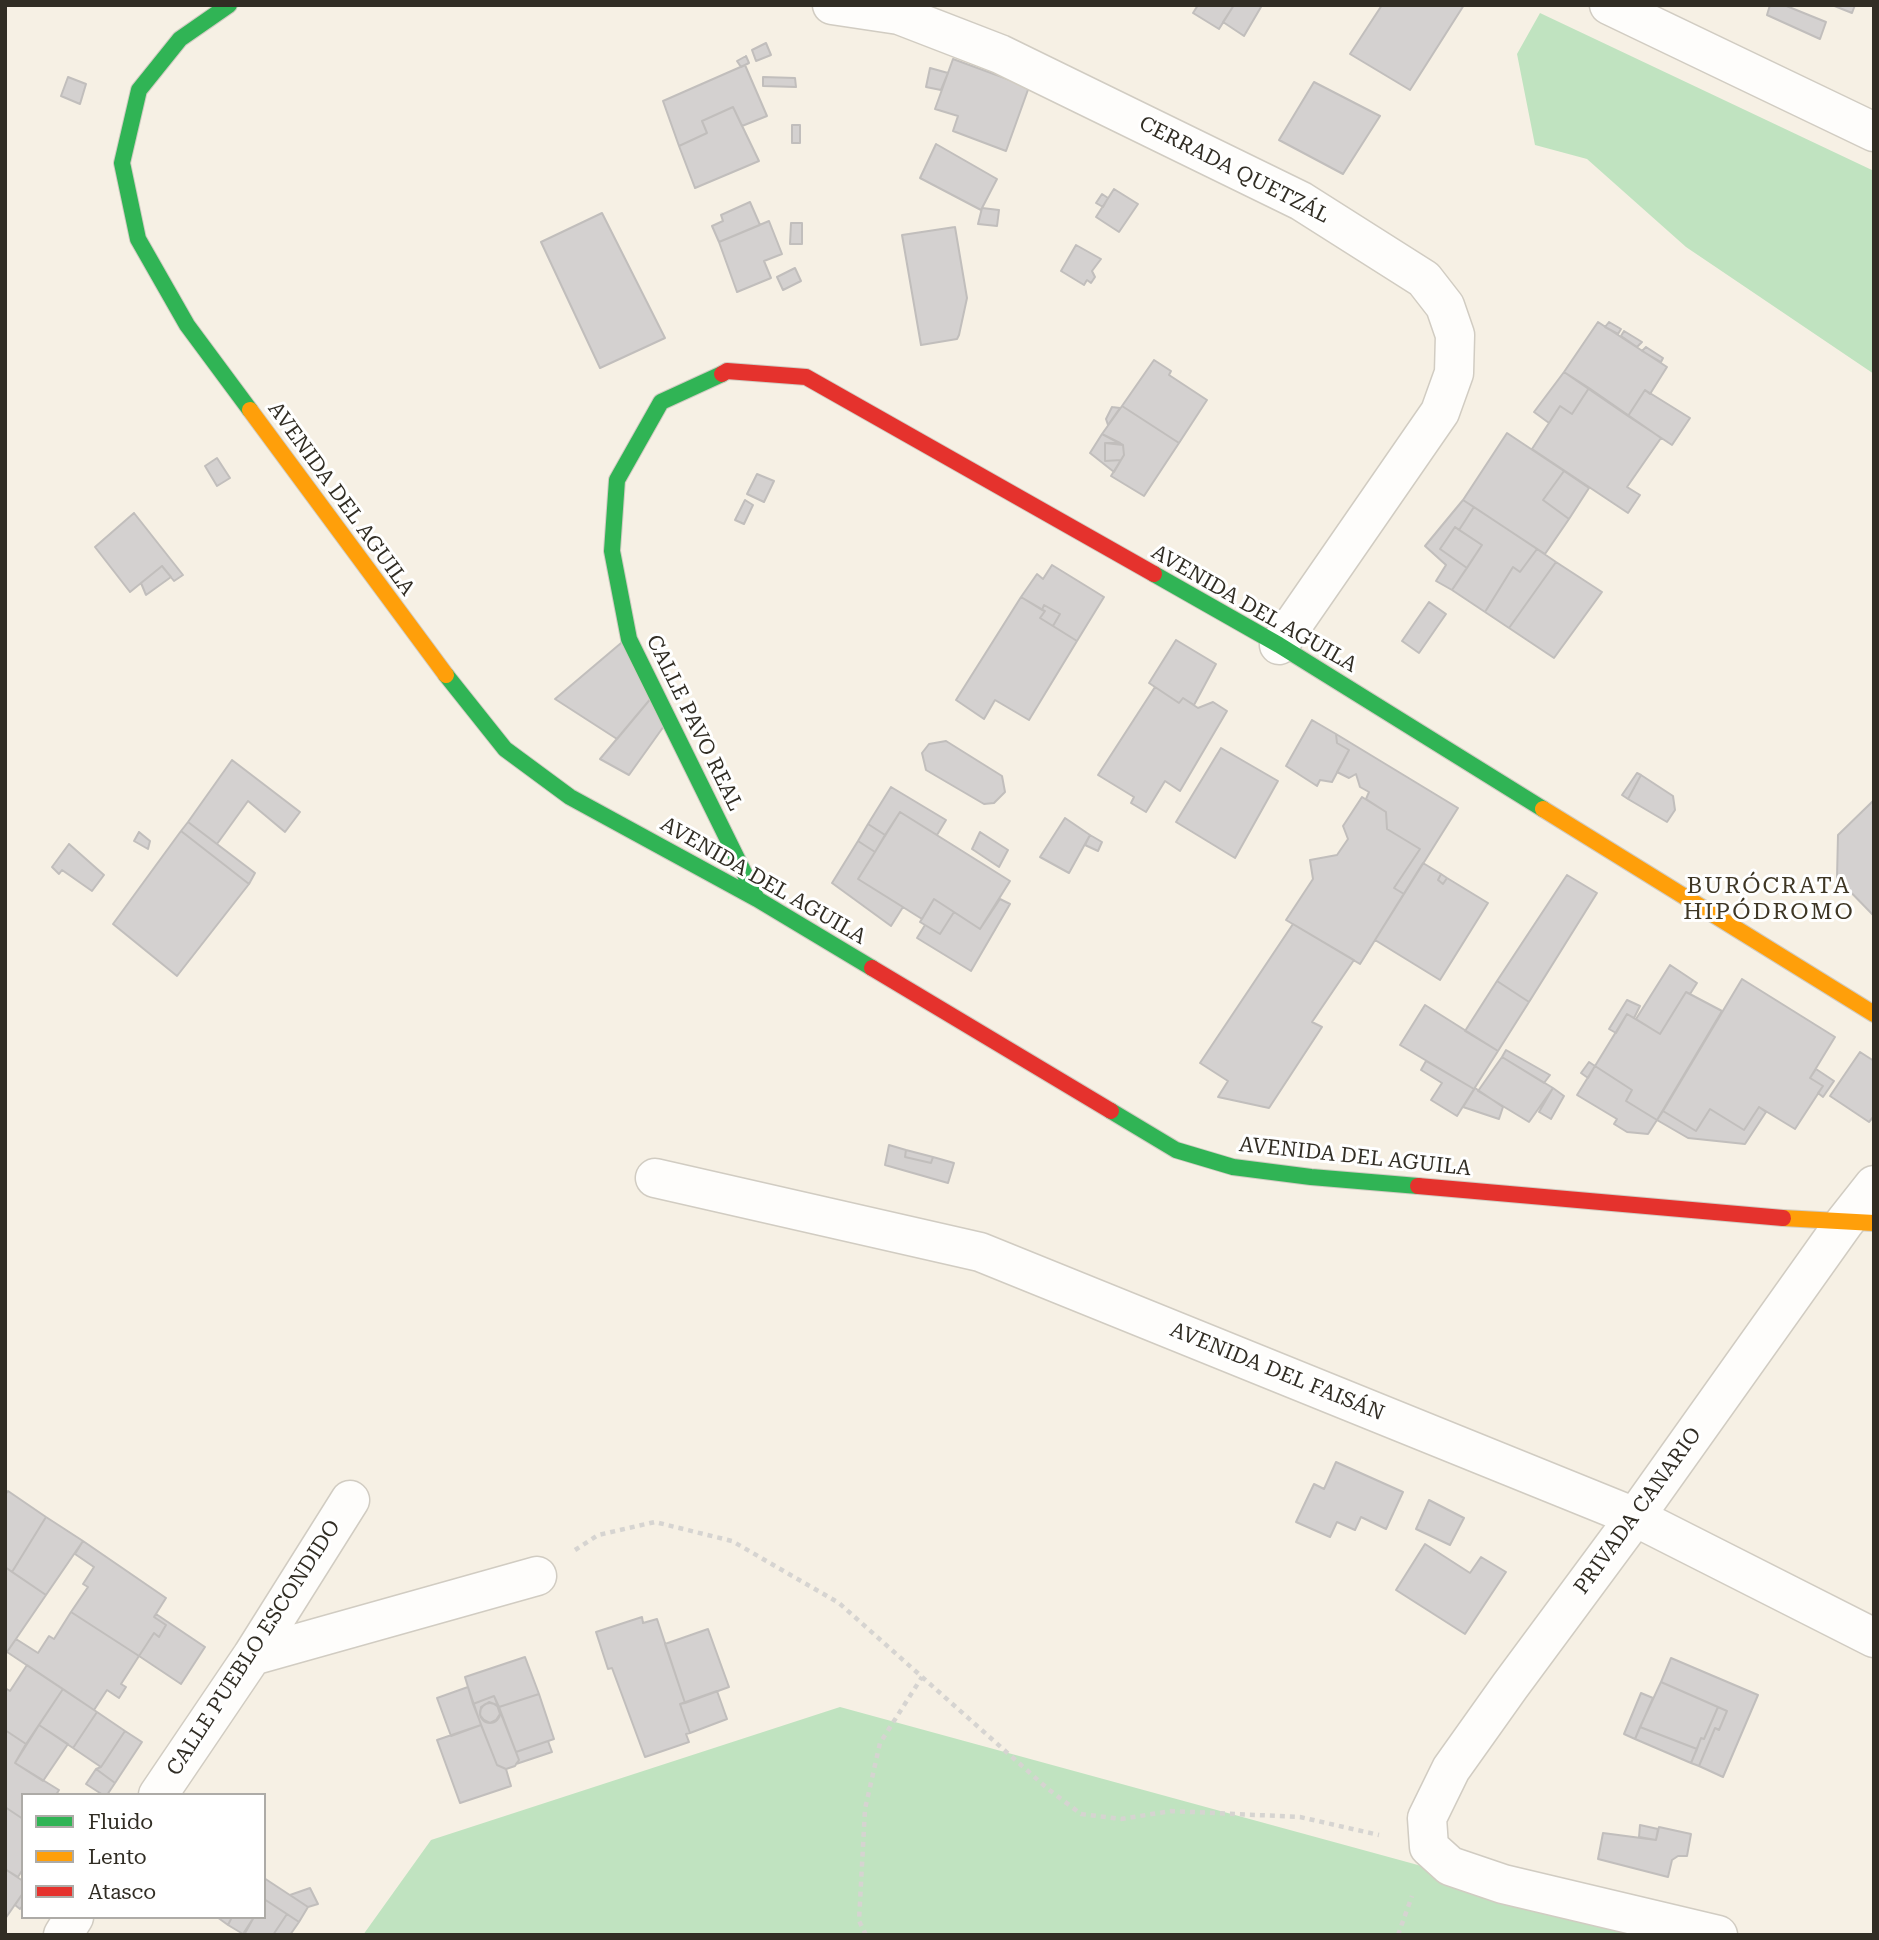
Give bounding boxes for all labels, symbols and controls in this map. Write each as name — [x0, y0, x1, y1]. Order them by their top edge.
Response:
street label: CERRADA QUETZÁL — [1135, 111, 1333, 229]
street label: AVENIDA DEL AGUILA — [262, 397, 420, 601]
street label: AVENIDA DEL AGUILA — [1147, 540, 1361, 678]
street label: CALLE PAVO REAL — [640, 631, 748, 815]
street label: AVENIDA DEL AGUILA — [656, 812, 870, 950]
district label: BURÓCRATA HIPÓDROMO — [1684, 872, 1854, 926]
street label: AVENIDA DEL AGUILA — [1238, 1132, 1472, 1182]
street label: AVENIDA DEL FAISÁN — [1166, 1317, 1388, 1427]
street label: PRIVADA CANARIO — [1569, 1423, 1707, 1599]
street label: CALLE PUEBLO ESCONDIDO — [162, 1516, 346, 1780]
legend — [21, 1793, 266, 1919]
text: Fluido — [88, 1810, 153, 1834]
text: Lento — [88, 1845, 147, 1869]
text: Atasco — [88, 1880, 156, 1904]

